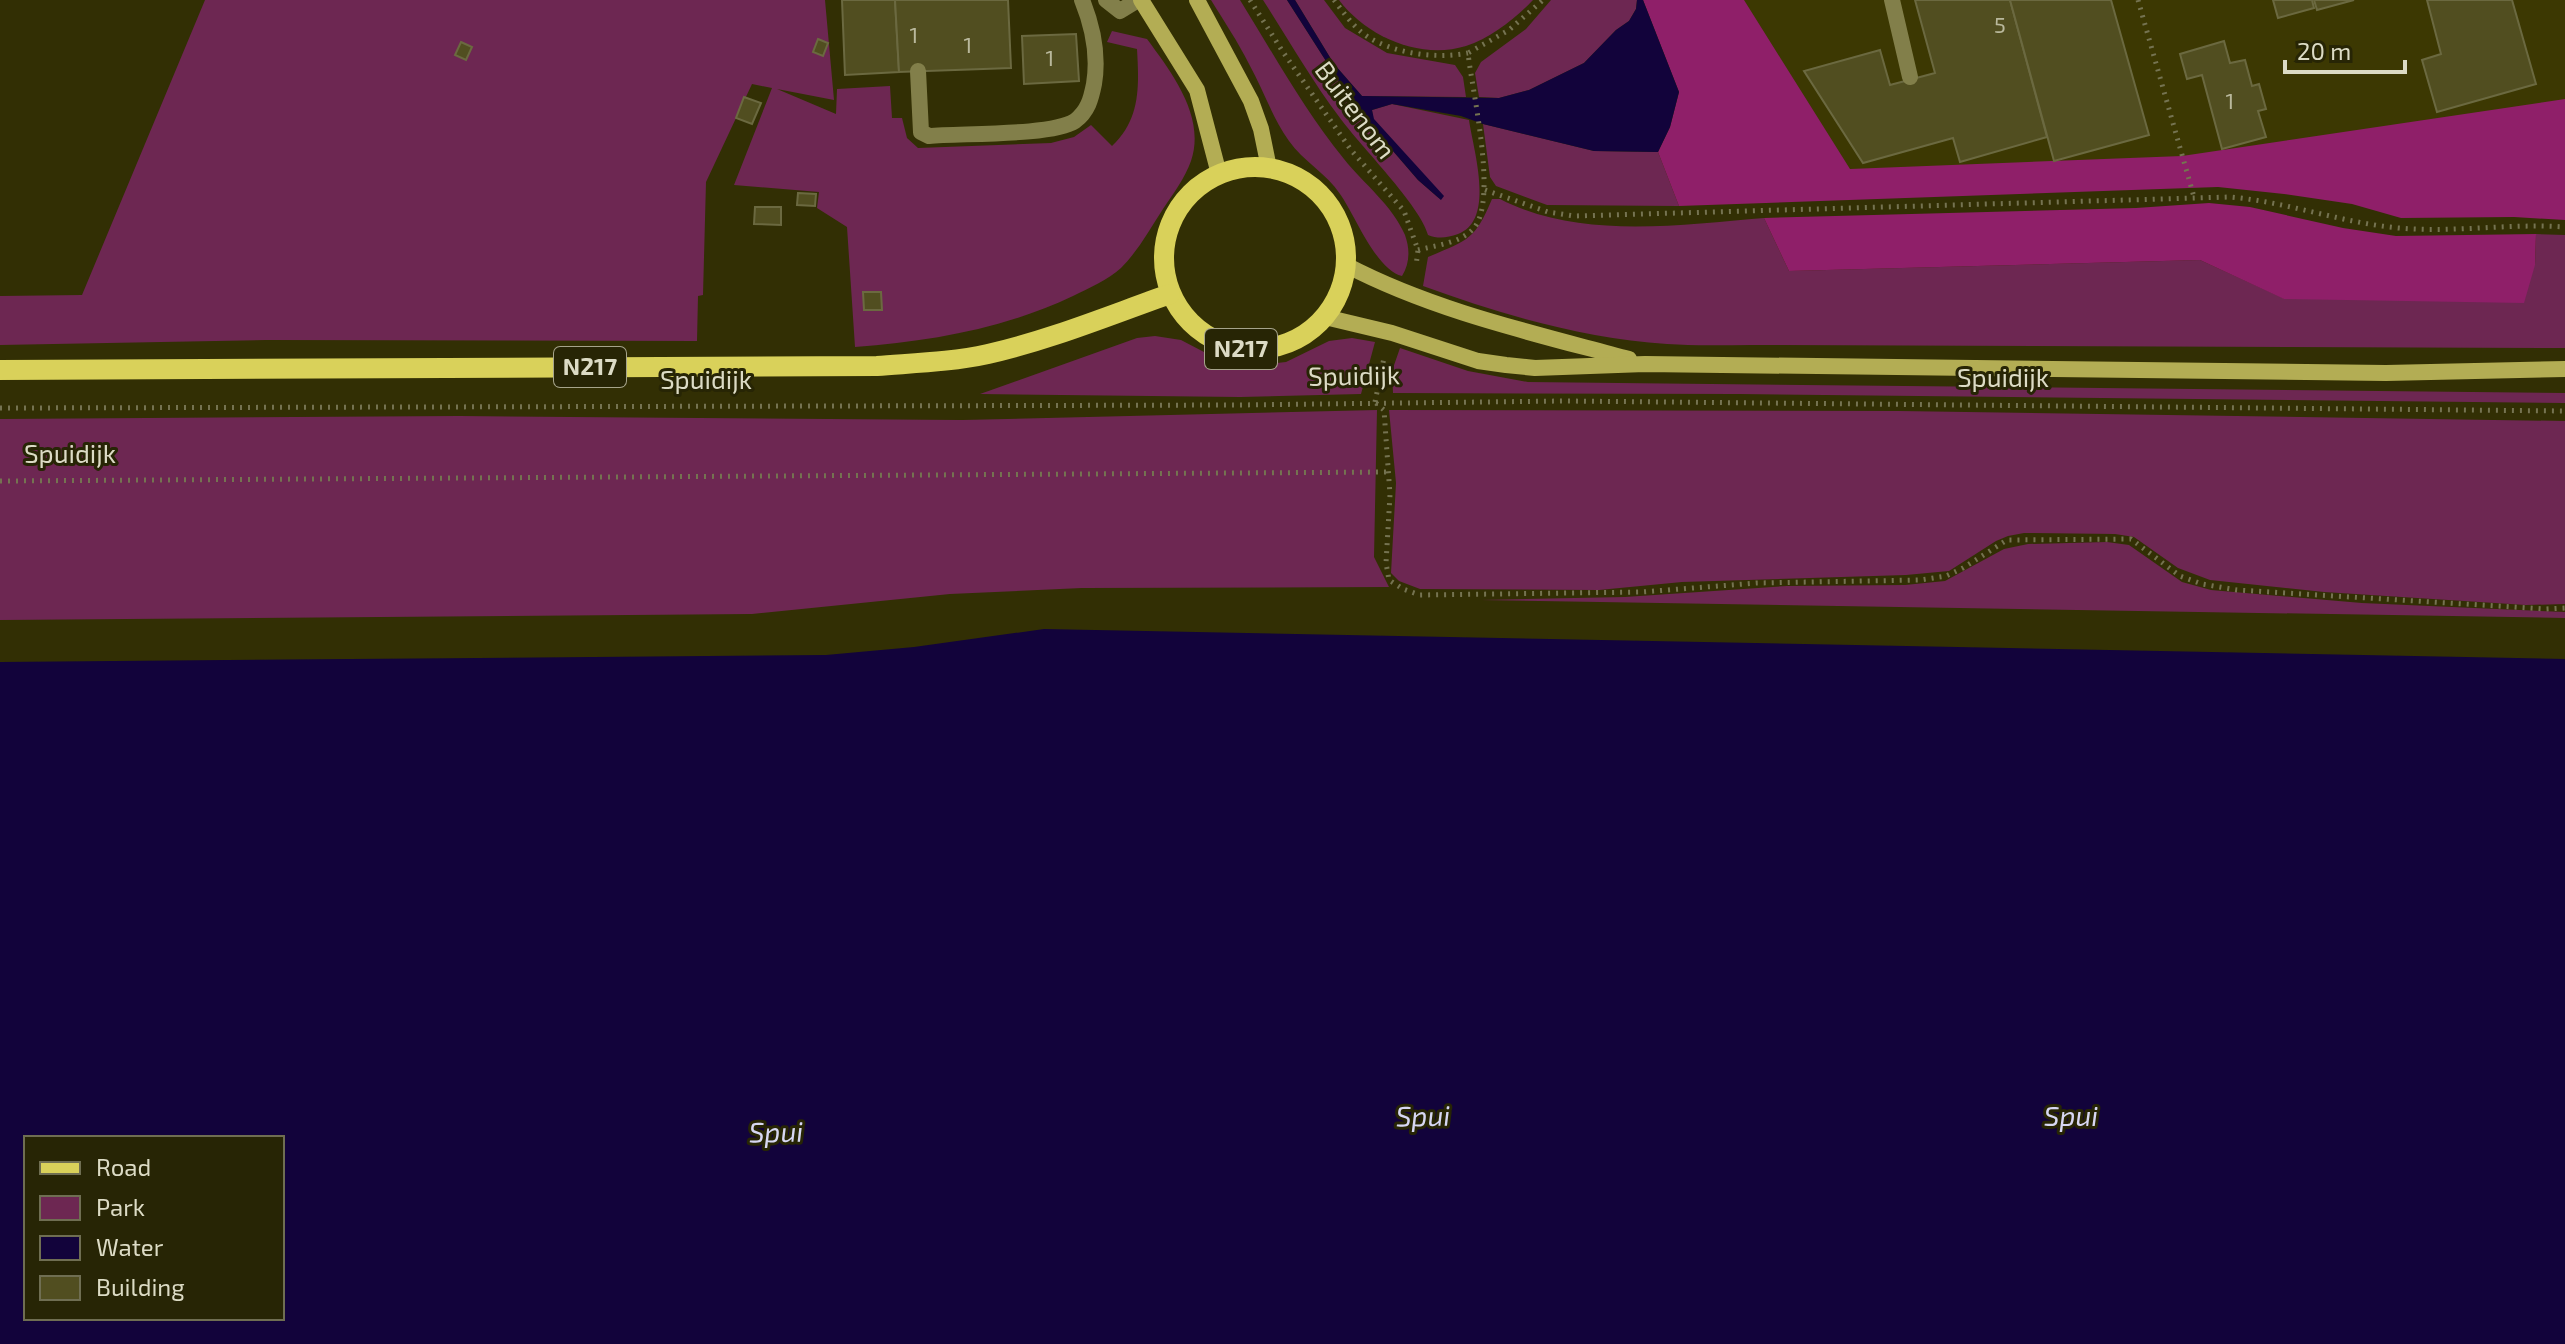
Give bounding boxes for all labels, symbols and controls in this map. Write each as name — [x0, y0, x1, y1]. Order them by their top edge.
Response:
house number: 5 — [1994, 11, 2006, 37]
house number: 1 — [910, 21, 918, 47]
scale bar — [2285, 24, 2405, 74]
house number: 1 — [964, 31, 972, 57]
text: 20 m — [2297, 36, 2351, 65]
house number: 1 — [1046, 44, 1054, 70]
street label: Buitenom — [1310, 54, 1403, 164]
house number: 1 — [2226, 87, 2234, 113]
road number: N217 — [1205, 329, 1277, 369]
road number: N217 — [554, 347, 626, 387]
street label: Spuidijk — [1308, 358, 1400, 391]
street label: Spuidijk — [1957, 361, 2049, 392]
street label: Spuidijk — [660, 363, 752, 394]
street label: Spuidijk — [24, 437, 116, 468]
water label: Spui — [1395, 1098, 1451, 1132]
water label: Spui — [2044, 1098, 2098, 1132]
water label: Spui — [748, 1114, 804, 1148]
legend — [24, 1136, 284, 1320]
text: Road — [96, 1152, 151, 1181]
text: Park — [96, 1192, 145, 1221]
text: Water — [96, 1232, 164, 1261]
text: Building — [96, 1272, 185, 1301]

